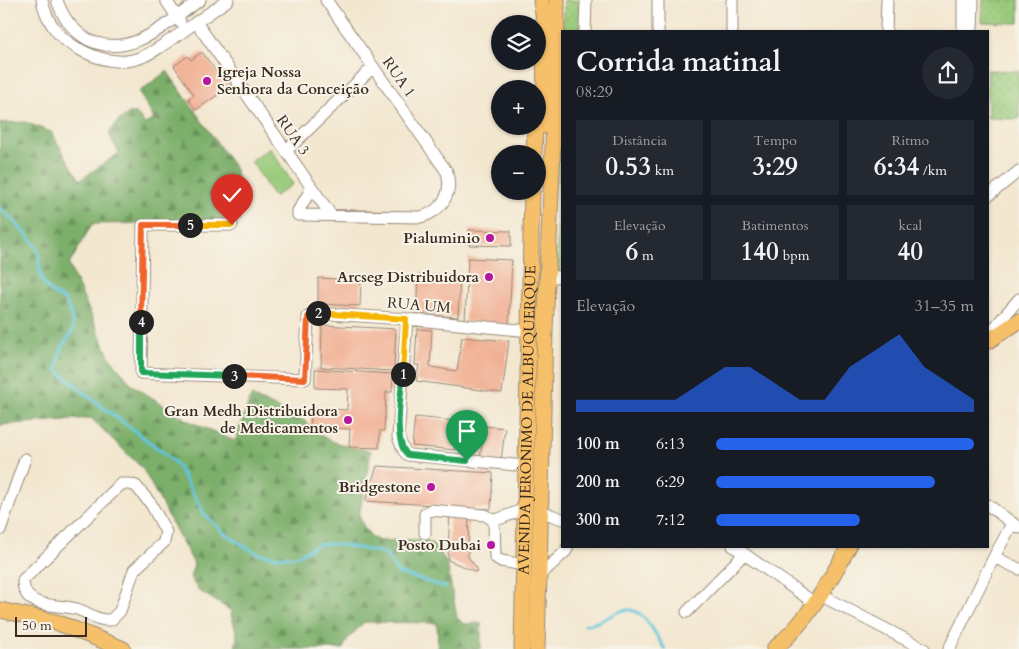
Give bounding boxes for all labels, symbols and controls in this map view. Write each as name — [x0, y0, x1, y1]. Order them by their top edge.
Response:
map controls — [491, 15, 546, 200]
button: layers — [491, 15, 546, 70]
text: Corrida matinal — [576, 43, 781, 81]
button: share — [922, 47, 974, 99]
street label: RUA 1 — [378, 53, 420, 101]
place label: Igreja Nossa Senhora da Conceição — [217, 62, 369, 99]
marker: Igreja Nossa Senhora da Conceição — [201, 75, 213, 87]
button: + — [491, 80, 546, 135]
text: 08:29 — [576, 81, 613, 103]
street label: RUA 3 — [272, 111, 314, 159]
text: Distância — [612, 131, 667, 150]
text: Tempo — [753, 131, 797, 150]
text: Ritmo — [892, 131, 929, 150]
button: − — [491, 145, 546, 200]
text: 0.53 — [605, 150, 651, 184]
text: 3:29 — [752, 150, 798, 184]
text: 6:34 — [874, 150, 919, 184]
text: km — [651, 161, 674, 180]
text: /km — [919, 161, 947, 180]
pin — [211, 174, 253, 225]
icon: check — [218, 181, 246, 209]
pin: 5 — [178, 212, 202, 238]
text: 5 — [187, 216, 194, 235]
text: Elevação — [614, 216, 666, 235]
text: Batimentos — [742, 216, 808, 235]
text: kcal — [899, 216, 922, 235]
place label: Pialuminio — [403, 228, 480, 248]
marker: Pialuminio — [484, 232, 496, 244]
text: 6 — [625, 235, 638, 269]
text: 140 — [740, 235, 779, 269]
text: 40 — [898, 235, 923, 269]
text: m — [638, 246, 654, 265]
text: bpm — [779, 246, 809, 265]
street label: AVENIDA JERÔNIMO DE ALBUQUERQUE — [514, 265, 540, 575]
place label: Arcseg Distribuidora — [337, 267, 480, 287]
marker: Arcseg Distribuidora — [483, 271, 495, 283]
street label: RUA UM — [386, 292, 452, 318]
text: Elevação — [576, 295, 635, 317]
text: 31–35 m — [915, 295, 974, 317]
pin: 2 — [306, 300, 330, 326]
text: 2 — [315, 304, 322, 323]
pin: 4 — [128, 310, 154, 334]
text: 4 — [138, 313, 145, 332]
pin: 1 — [390, 362, 416, 386]
pin: 3 — [222, 364, 246, 388]
text: 1 — [400, 365, 407, 384]
text: 3 — [231, 367, 238, 386]
place label: Gran Medh Distribuidora de Medicamentos — [164, 401, 339, 438]
pin — [446, 410, 488, 461]
marker: Gran Medh Distribuidora de Medicamentos — [342, 414, 354, 426]
icon: arrive — [453, 417, 481, 445]
text: 100 m — [576, 433, 620, 455]
text: 6:13 — [656, 433, 685, 455]
text: 200 m — [576, 471, 620, 493]
text: 6:29 — [656, 471, 685, 493]
place label: Bridgestone — [338, 477, 421, 497]
marker: Bridgestone — [425, 481, 437, 493]
text: 300 m — [576, 509, 620, 531]
text: 7:12 — [656, 509, 685, 531]
place label: Posto Dubai — [398, 535, 481, 555]
marker: Posto Dubai — [485, 539, 497, 551]
scale bar — [15, 614, 88, 637]
text: 50 m — [22, 616, 52, 635]

